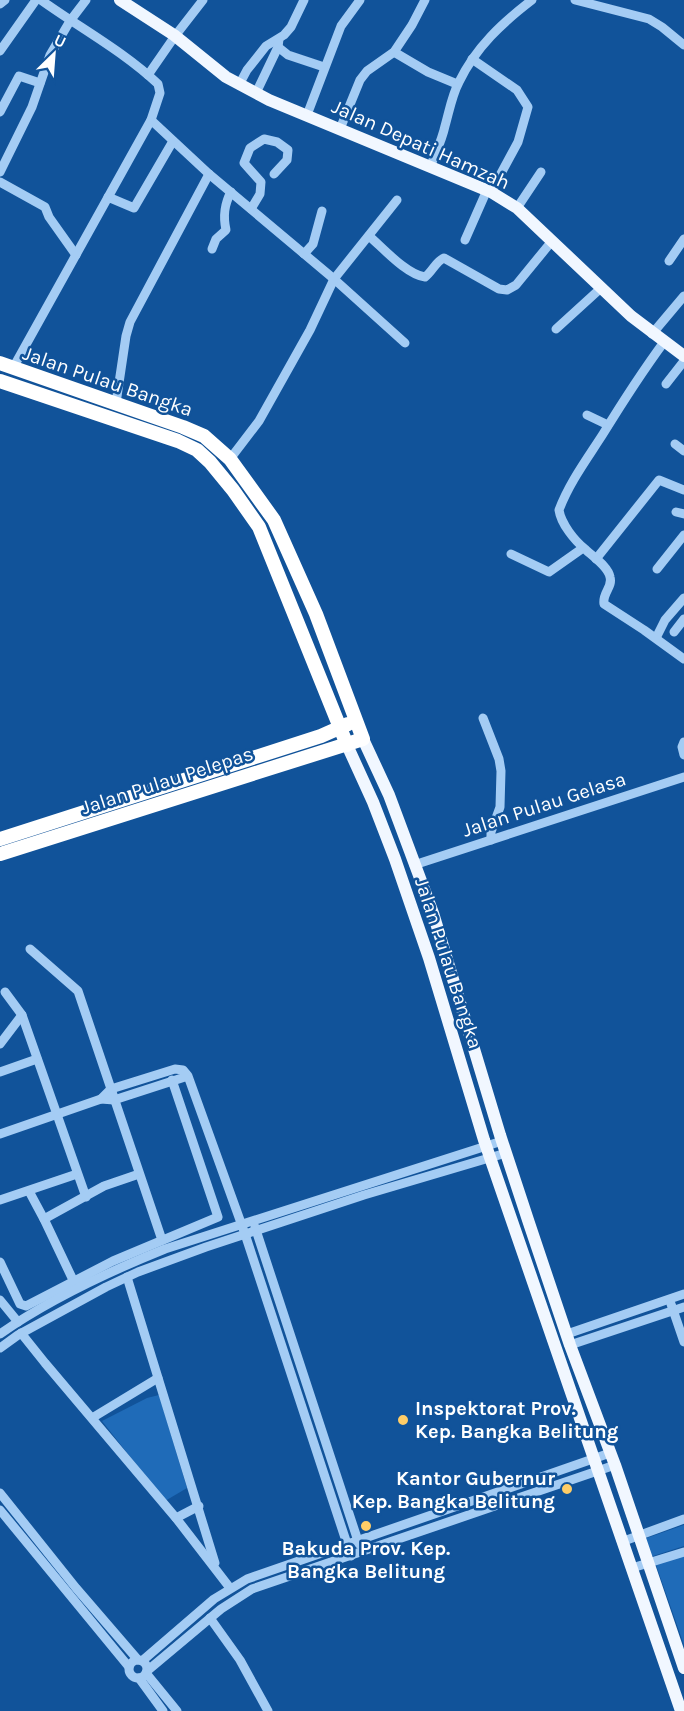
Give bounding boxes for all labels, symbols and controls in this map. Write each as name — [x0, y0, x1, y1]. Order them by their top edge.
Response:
north arrow — [24, 24, 84, 84]
text: U — [51, 30, 69, 52]
street label: Jalan Depati Hamzah — [328, 95, 513, 194]
street label: Jalan Pulau Bangka — [20, 342, 196, 421]
street label: Jalan Pulau Pelepas — [78, 742, 256, 819]
street label: Jalan Pulau Gelasa — [460, 767, 629, 842]
street label: Jalan Pulau Bangka — [410, 875, 487, 1051]
place label: Inspektorat Prov. Kep. Bangka Belitung — [415, 1397, 619, 1443]
marker: Inspektorat Prov. Kep. Bangka Belitung — [396, 1413, 410, 1427]
place label: Kantor Gubernur Kep. Bangka Belitung — [352, 1467, 555, 1513]
marker: Kantor Gubernur Kep. Bangka Belitung — [560, 1482, 574, 1496]
marker: Bakuda Prov. Kep. Bangka Belitung — [359, 1519, 373, 1533]
place label: Bakuda Prov. Kep. Bangka Belitung — [282, 1537, 450, 1583]

